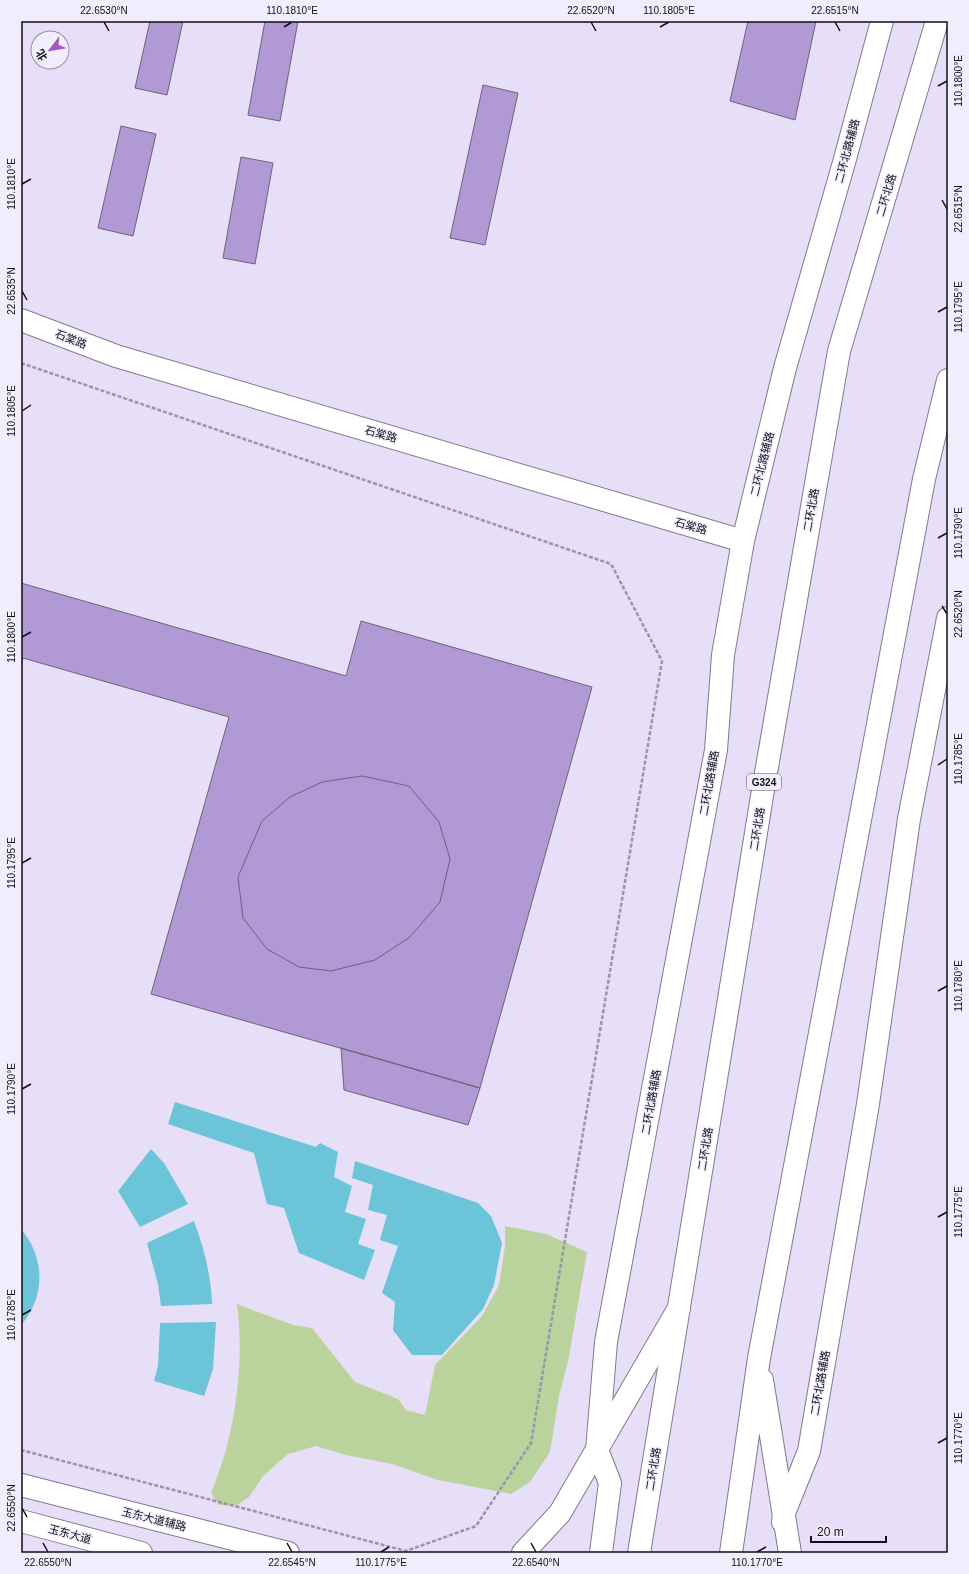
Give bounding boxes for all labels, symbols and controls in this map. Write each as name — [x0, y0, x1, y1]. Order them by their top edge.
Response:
text: 22.6530°N — [80, 5, 128, 16]
text: 110.1810°E — [266, 5, 318, 16]
text: 22.6520°N — [567, 5, 615, 16]
text: 110.1805°E — [643, 5, 695, 16]
text: 22.6515°N — [811, 5, 859, 16]
north arrow — [30, 30, 70, 70]
text: 北 — [33, 47, 49, 63]
text: 110.1800°E — [953, 55, 964, 107]
street label: 二环北路辅路 — [833, 118, 861, 184]
text: 110.1810°E — [6, 158, 17, 210]
street label: 二环北路 — [874, 172, 898, 218]
text: 22.6515°N — [953, 185, 964, 233]
text: 22.6535°N — [6, 267, 17, 315]
text: 110.1795°E — [953, 281, 964, 333]
street label: 石棠路 — [53, 327, 89, 351]
text: 110.1805°E — [6, 385, 17, 437]
street label: 石棠路 — [363, 424, 399, 444]
street label: 二环北路辅路 — [748, 431, 776, 497]
street label: 二环北路 — [801, 487, 821, 533]
text: 110.1790°E — [953, 507, 964, 559]
street label: 石棠路 — [673, 516, 709, 536]
text: 22.6520°N — [953, 590, 964, 638]
text: 110.1800°E — [6, 611, 17, 663]
text: 110.1785°E — [953, 733, 964, 785]
street label: 二环北路辅路 — [697, 749, 721, 817]
road number: G324 — [747, 774, 781, 790]
street label: 二环北路 — [748, 806, 766, 852]
text: 110.1795°E — [6, 837, 17, 889]
text: 110.1780°E — [953, 960, 964, 1012]
text: 110.1790°E — [6, 1063, 17, 1115]
street label: 二环北路辅路 — [639, 1068, 663, 1136]
street label: 二环北路 — [696, 1126, 714, 1172]
text: 110.1775°E — [953, 1186, 964, 1238]
text: 110.1785°E — [6, 1289, 17, 1341]
street label: 二环北路辅路 — [808, 1349, 832, 1417]
text: 110.1770°E — [953, 1412, 964, 1464]
street label: 二环北路 — [644, 1446, 662, 1492]
text: 22.6550°N — [6, 1484, 17, 1532]
street label: 玉东大道辅路 — [121, 1505, 187, 1533]
scale bar — [811, 1518, 886, 1544]
street label: 玉东大道 — [47, 1523, 93, 1545]
text: 20 m — [817, 1525, 844, 1539]
text: 22.6550°N — [24, 1557, 72, 1568]
text: 22.6545°N — [268, 1557, 316, 1568]
text: 110.1775°E — [355, 1557, 407, 1568]
text: 22.6540°N — [512, 1557, 560, 1568]
text: 110.1770°E — [731, 1557, 783, 1568]

